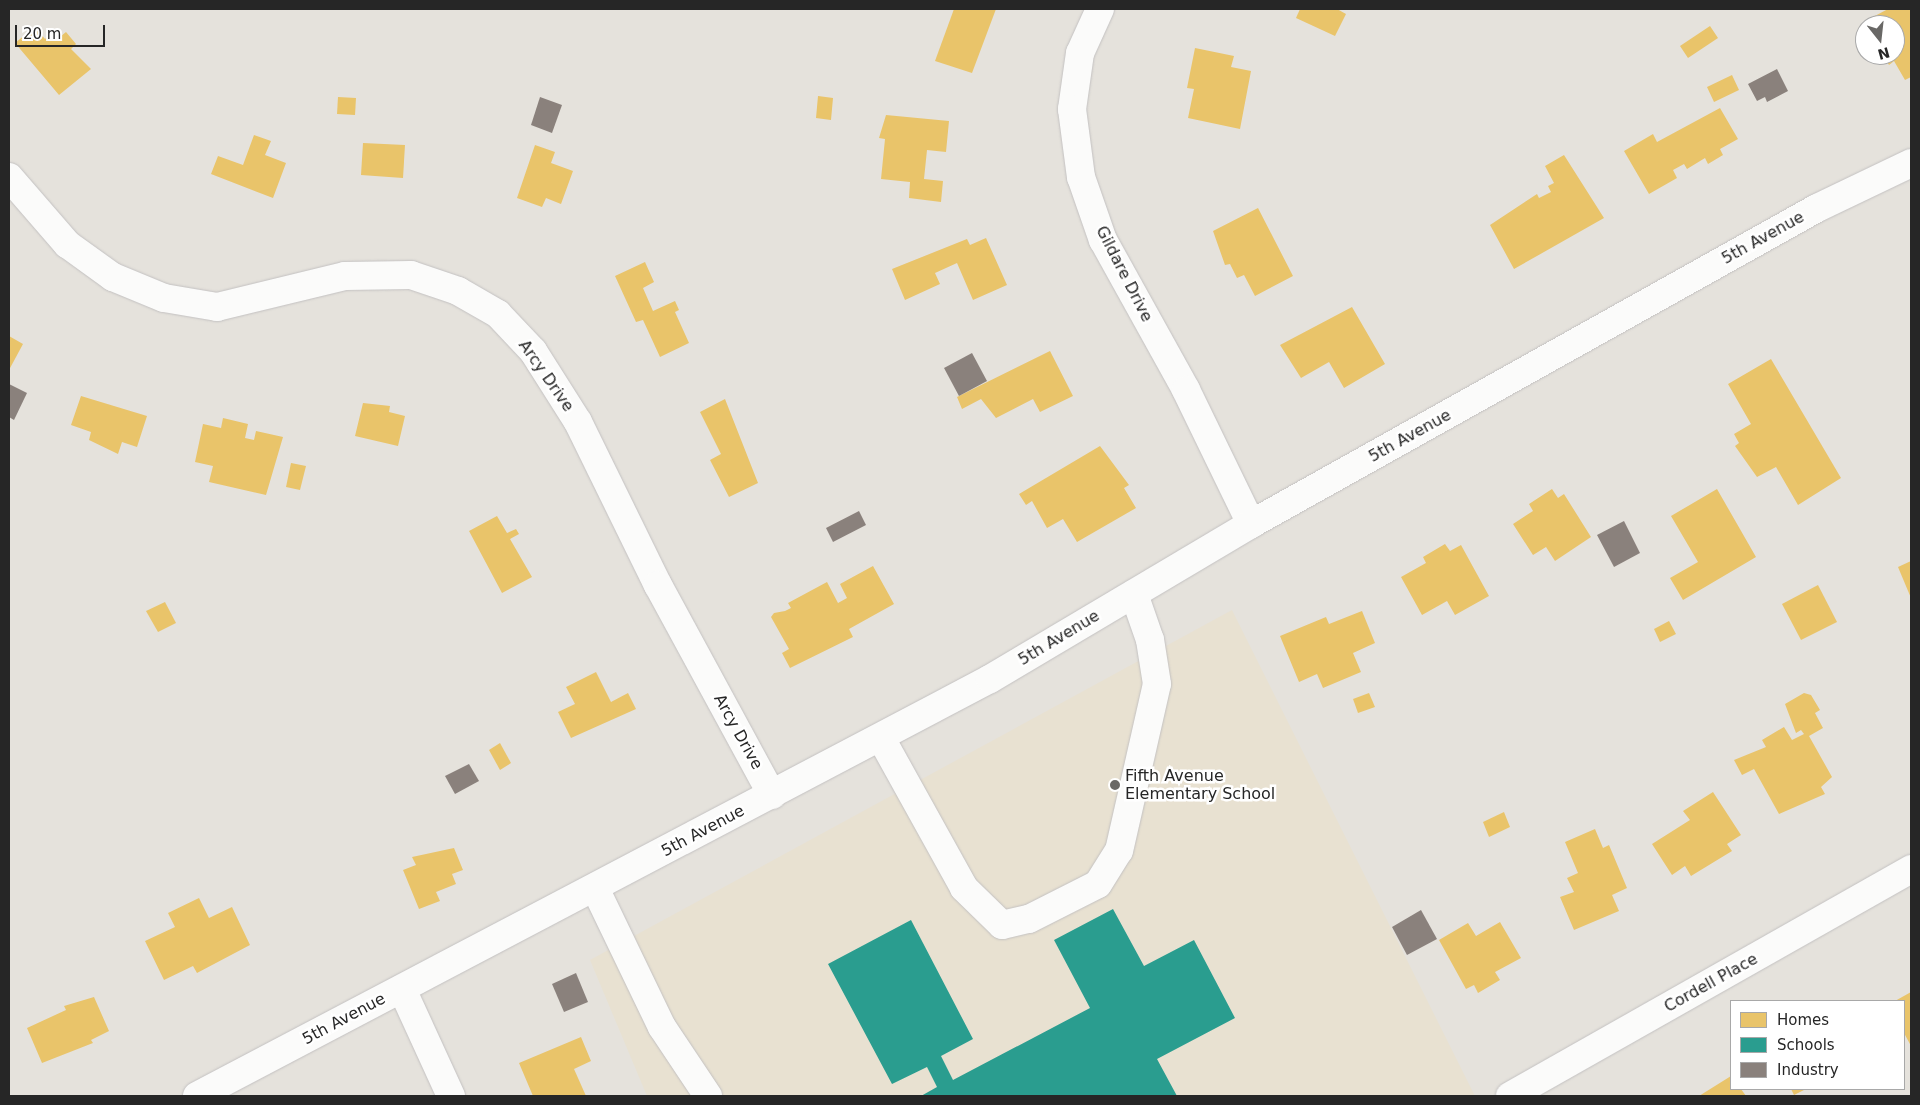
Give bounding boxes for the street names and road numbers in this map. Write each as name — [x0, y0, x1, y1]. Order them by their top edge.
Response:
street label: 5th Avenue — [1718, 208, 1808, 268]
street label: Gildare Drive — [1092, 223, 1156, 325]
street label: Arcy Drive — [514, 336, 578, 416]
street label: 5th Avenue — [1365, 406, 1455, 466]
street label: 5th Avenue — [1015, 606, 1103, 670]
street label: Arcy Drive — [709, 691, 767, 773]
street label: 5th Avenue — [658, 801, 748, 861]
street label: Cordell Place — [1661, 949, 1761, 1017]
street label: 5th Avenue — [299, 989, 389, 1049]

